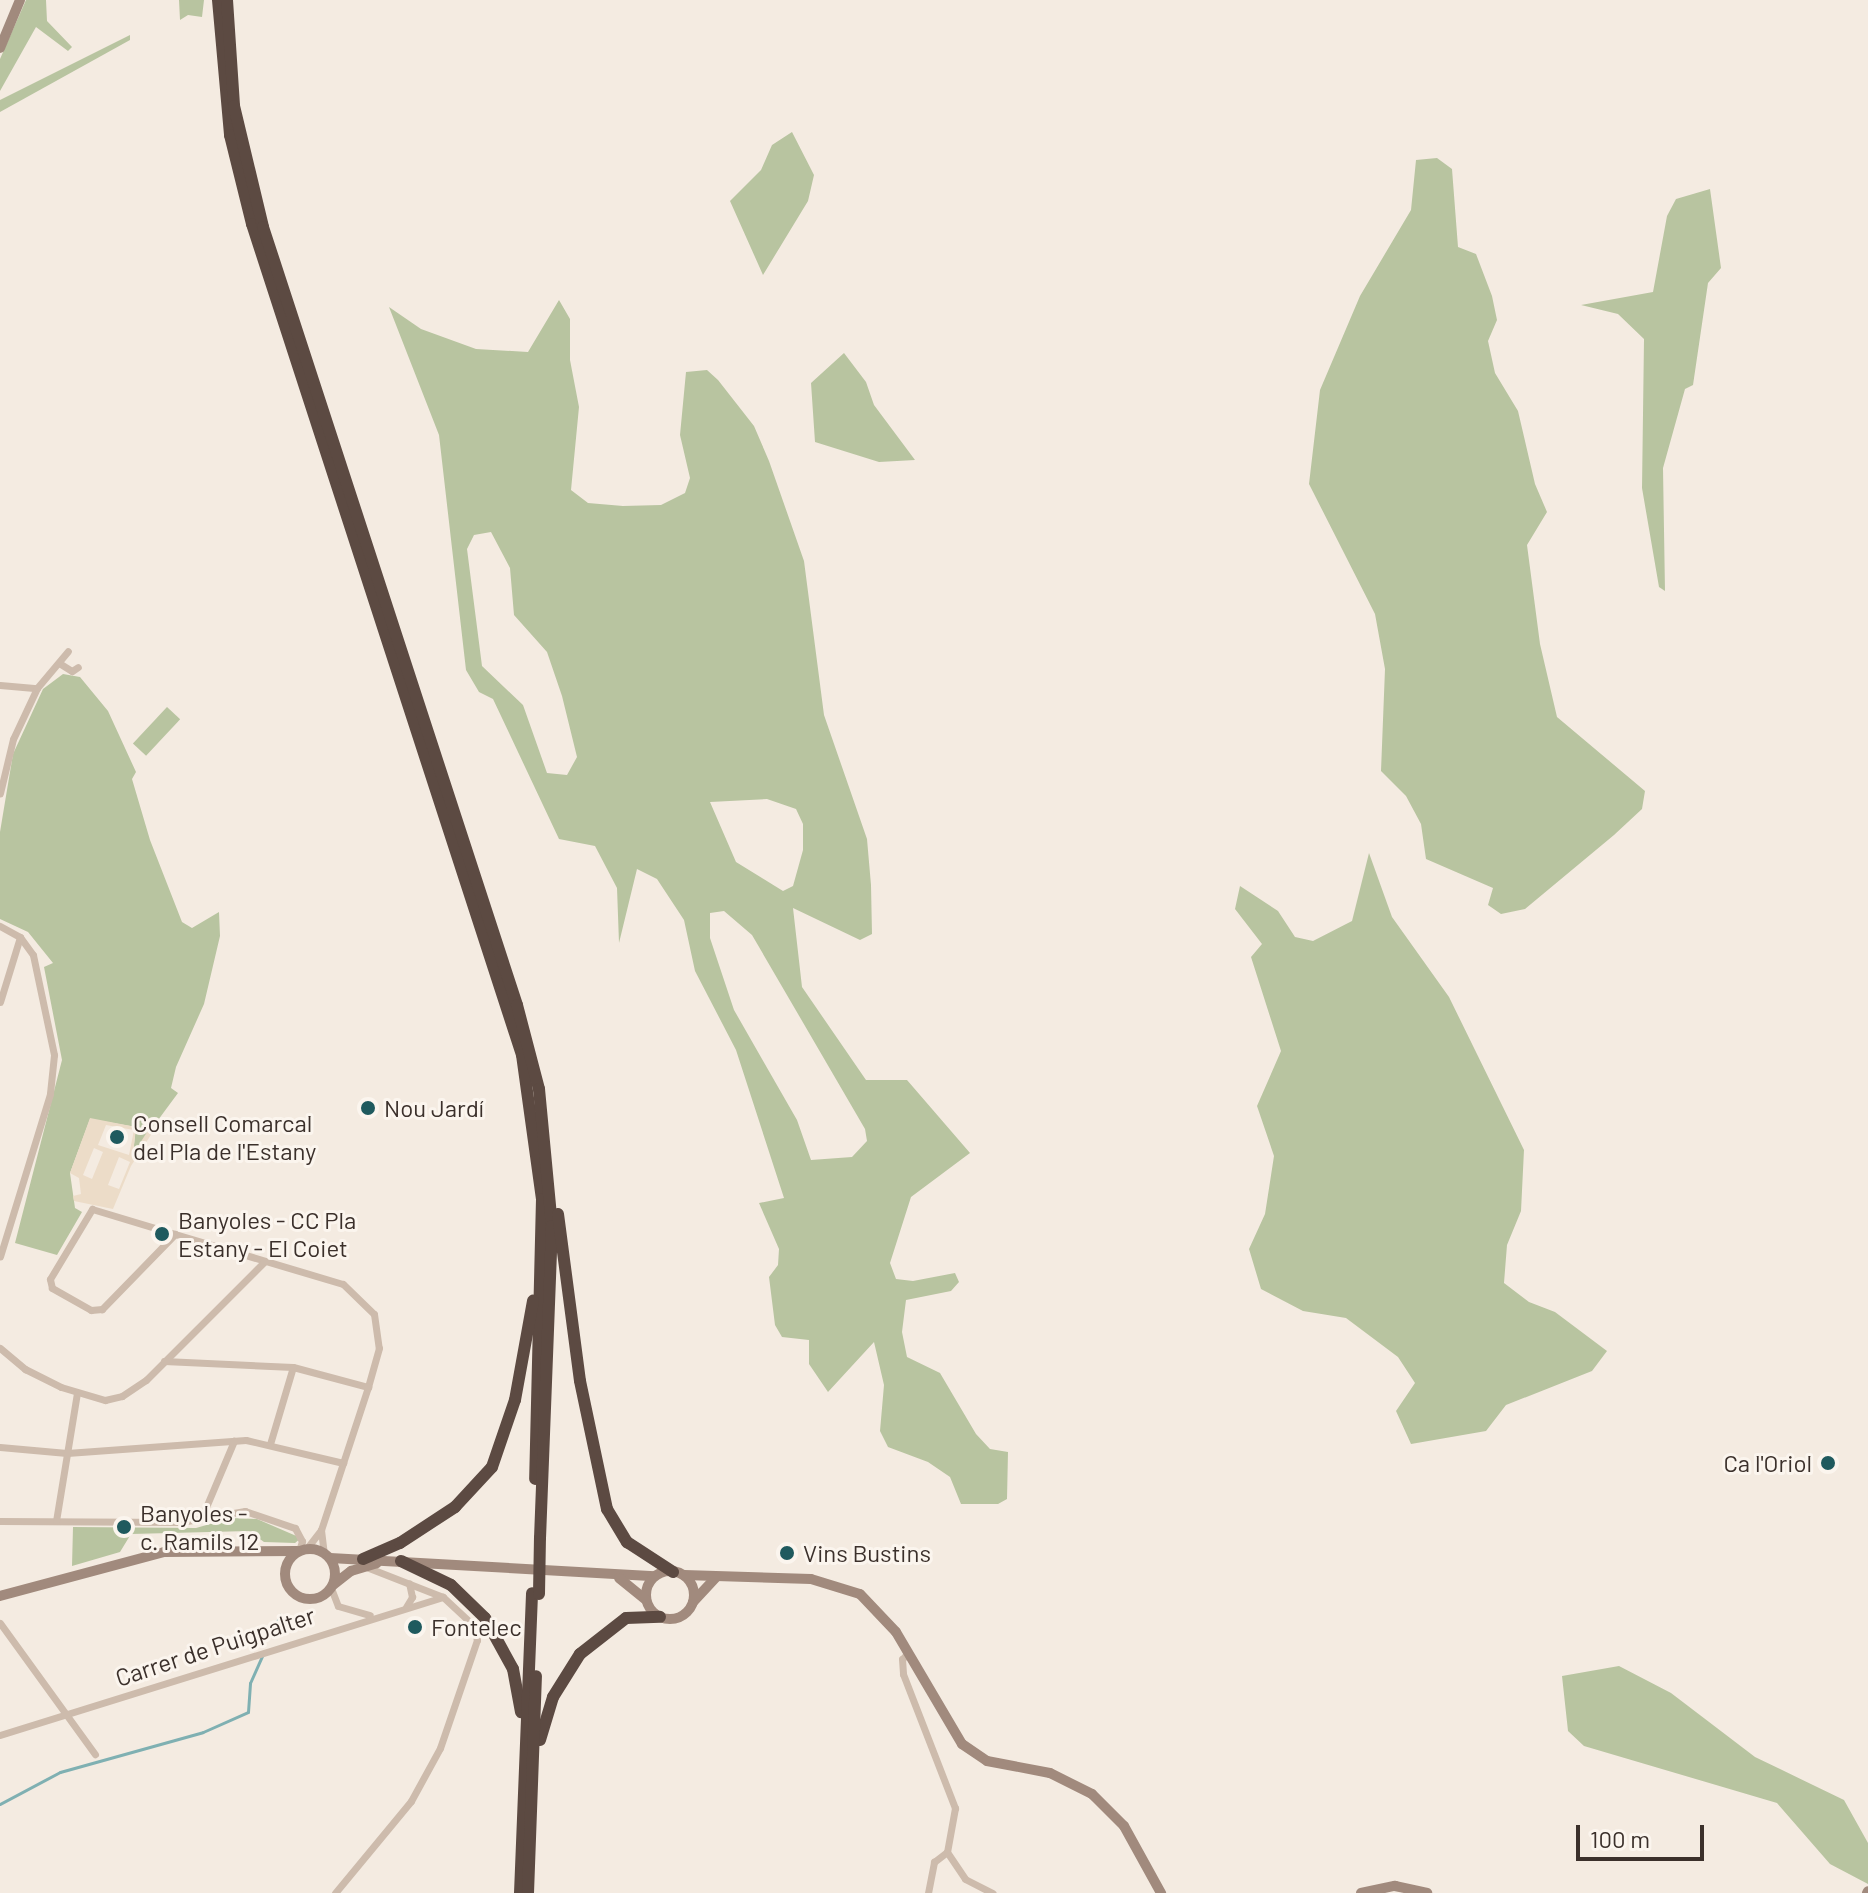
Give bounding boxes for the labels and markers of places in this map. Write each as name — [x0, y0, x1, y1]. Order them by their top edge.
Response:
place label: Nou Jardí — [384, 1094, 484, 1122]
marker: Nou Jardí — [359, 1099, 377, 1117]
place label: Consell Comarcal del Pla de l'Estany — [133, 1109, 316, 1165]
marker: Consell Comarcal del Pla de l'Estany — [108, 1128, 126, 1146]
place label: Banyoles - CC Pla Estany - El Coiet — [178, 1206, 356, 1262]
marker: Banyoles - CC Pla Estany - El Coiet — [153, 1225, 171, 1243]
place label: Ca l'Oriol — [1723, 1449, 1812, 1477]
marker: Ca l'Oriol — [1819, 1454, 1837, 1472]
place label: Banyoles - c. Ramils 12 — [140, 1499, 259, 1555]
marker: Banyoles - c. Ramils 12 — [115, 1518, 133, 1536]
place label: Vins Bustins — [803, 1539, 931, 1567]
marker: Vins Bustins — [778, 1544, 796, 1562]
place label: Fontelec — [431, 1613, 522, 1641]
marker: Fontelec — [406, 1618, 424, 1636]

